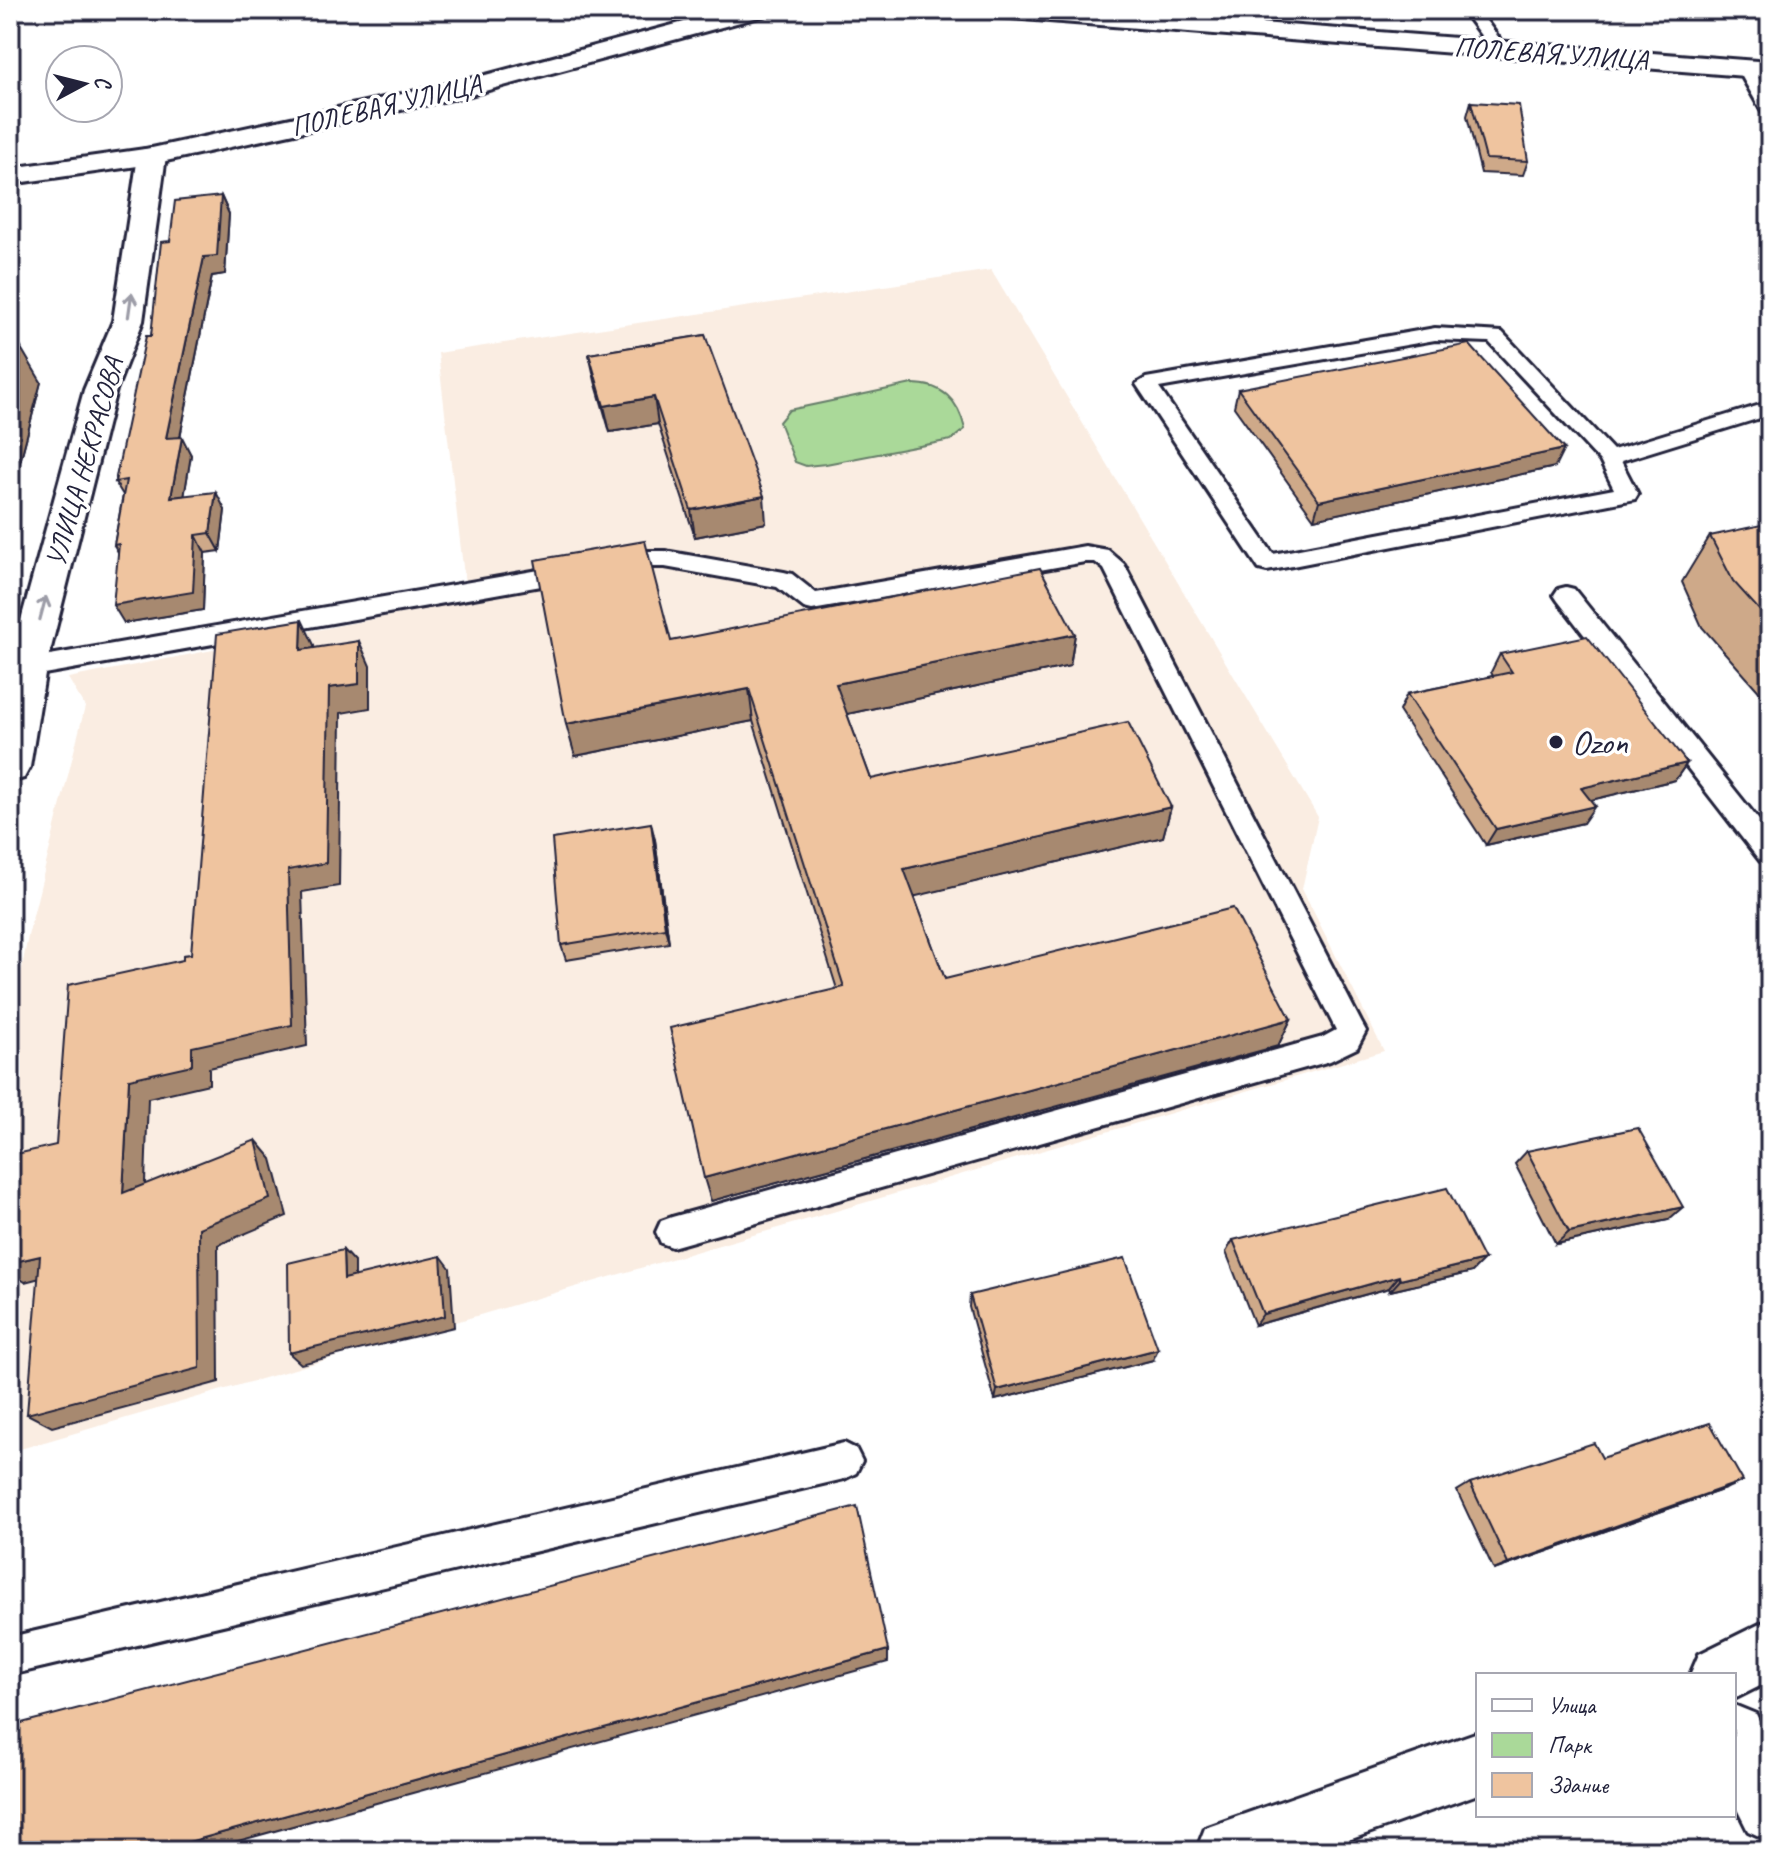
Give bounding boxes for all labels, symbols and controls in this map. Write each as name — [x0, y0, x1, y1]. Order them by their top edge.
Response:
street label: ПОЛЕВАЯ УЛИЦА — [1453, 29, 1651, 77]
north arrow — [44, 44, 124, 124]
street label: ПОЛЕВАЯ УЛИЦА — [288, 66, 486, 144]
text: С — [88, 75, 118, 92]
one-way arrow — [123, 293, 138, 319]
street label: УЛИЦА НЕКРАСОВА — [37, 352, 131, 571]
one-way arrow — [36, 596, 51, 622]
place label: Ozon — [1572, 721, 1629, 764]
marker: Ozon — [1547, 733, 1565, 751]
legend — [1476, 1673, 1736, 1817]
text: Улица — [1548, 1690, 1597, 1720]
text: Парк — [1548, 1730, 1593, 1760]
text: Здание — [1548, 1770, 1610, 1800]

